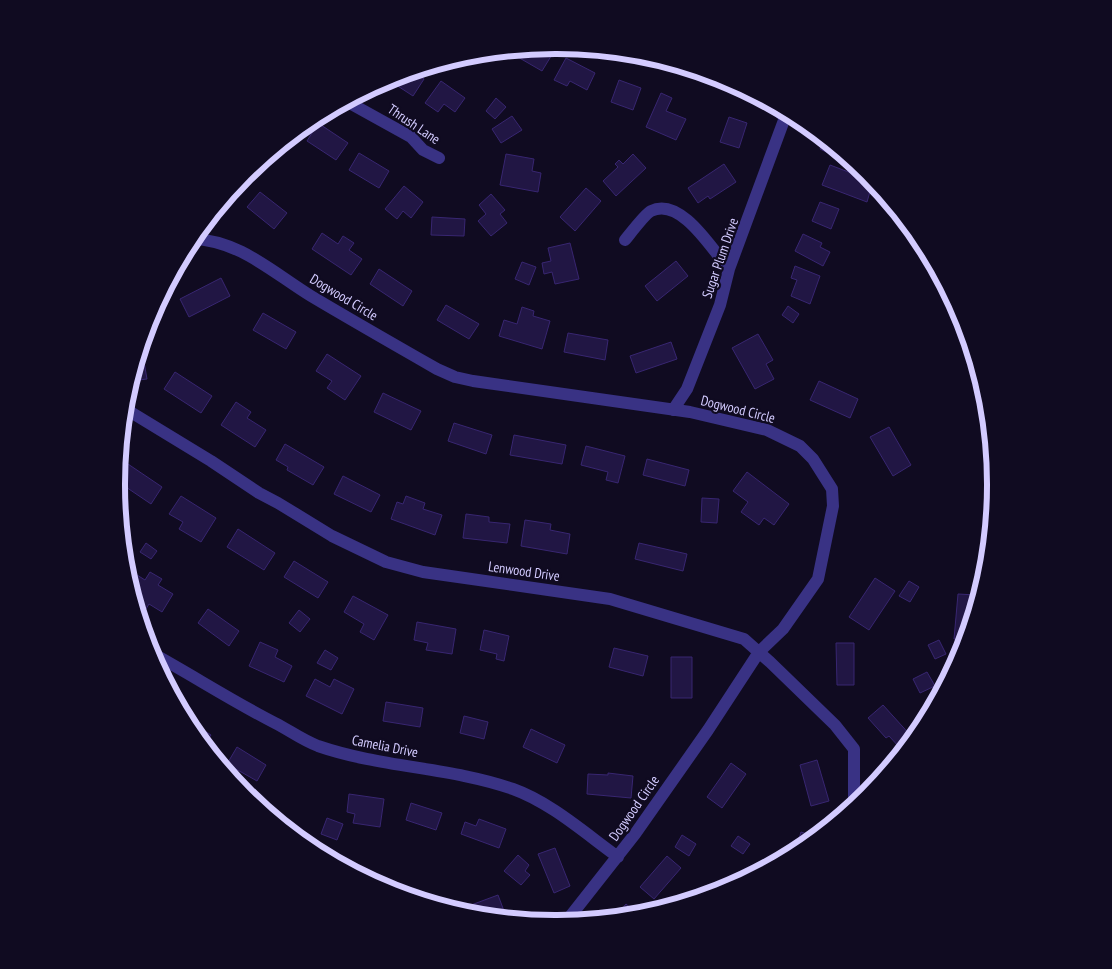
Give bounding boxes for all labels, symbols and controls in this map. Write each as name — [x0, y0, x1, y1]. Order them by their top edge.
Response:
street label: Thrush Lane — [384, 100, 444, 148]
street label: Sugar Plum Drive — [698, 215, 742, 301]
street label: Dogwood Circle — [307, 270, 381, 324]
street label: Dogwood Circle — [699, 391, 777, 427]
street label: Lenwood Drive — [487, 557, 561, 585]
street label: Camelia Drive — [350, 731, 420, 761]
street label: Dogwood Circle — [605, 772, 663, 844]

